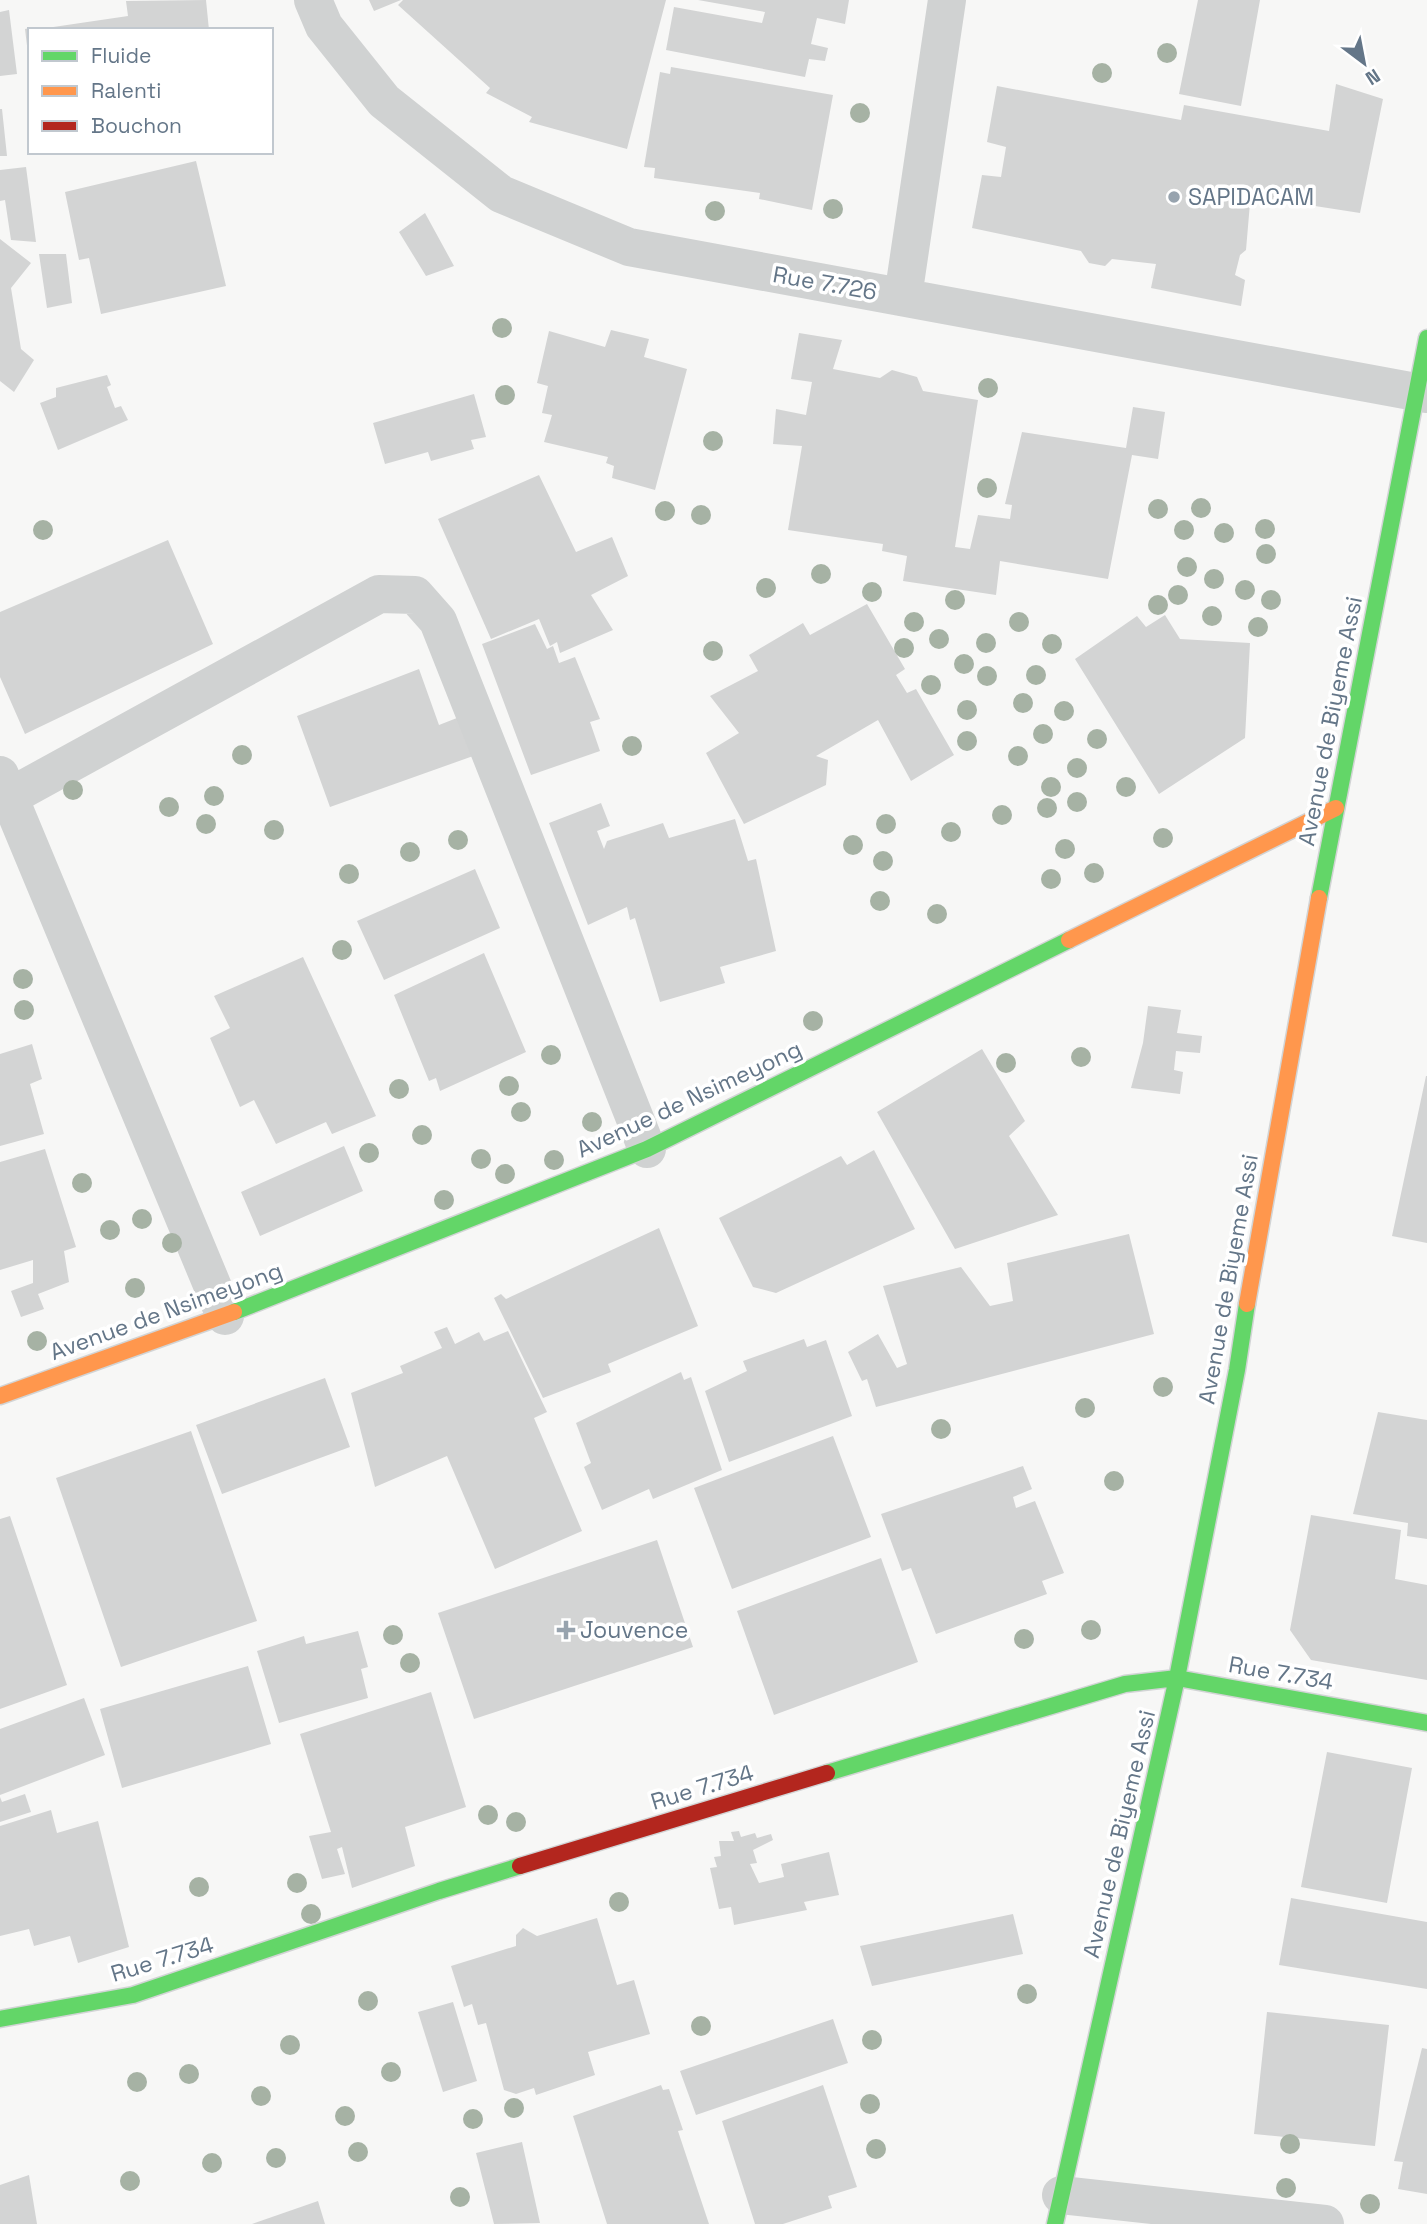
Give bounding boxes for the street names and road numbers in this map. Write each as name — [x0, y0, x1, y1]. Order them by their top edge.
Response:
street label: Rue 7.726 — [771, 259, 879, 307]
street label: Avenue de Biyeme Assi — [1291, 594, 1369, 848]
street label: Avenue de Nsimeyong — [572, 1034, 806, 1164]
street label: Avenue de Biyeme Assi — [1191, 1152, 1265, 1406]
street label: Avenue de Nsimeyong — [46, 1255, 286, 1367]
street label: Rue 7.734 — [1226, 1649, 1336, 1697]
street label: Avenue de Biyeme Assi — [1076, 1707, 1162, 1961]
street label: Rue 7.734 — [647, 1757, 757, 1817]
street label: Rue 7.734 — [107, 1929, 217, 1989]

